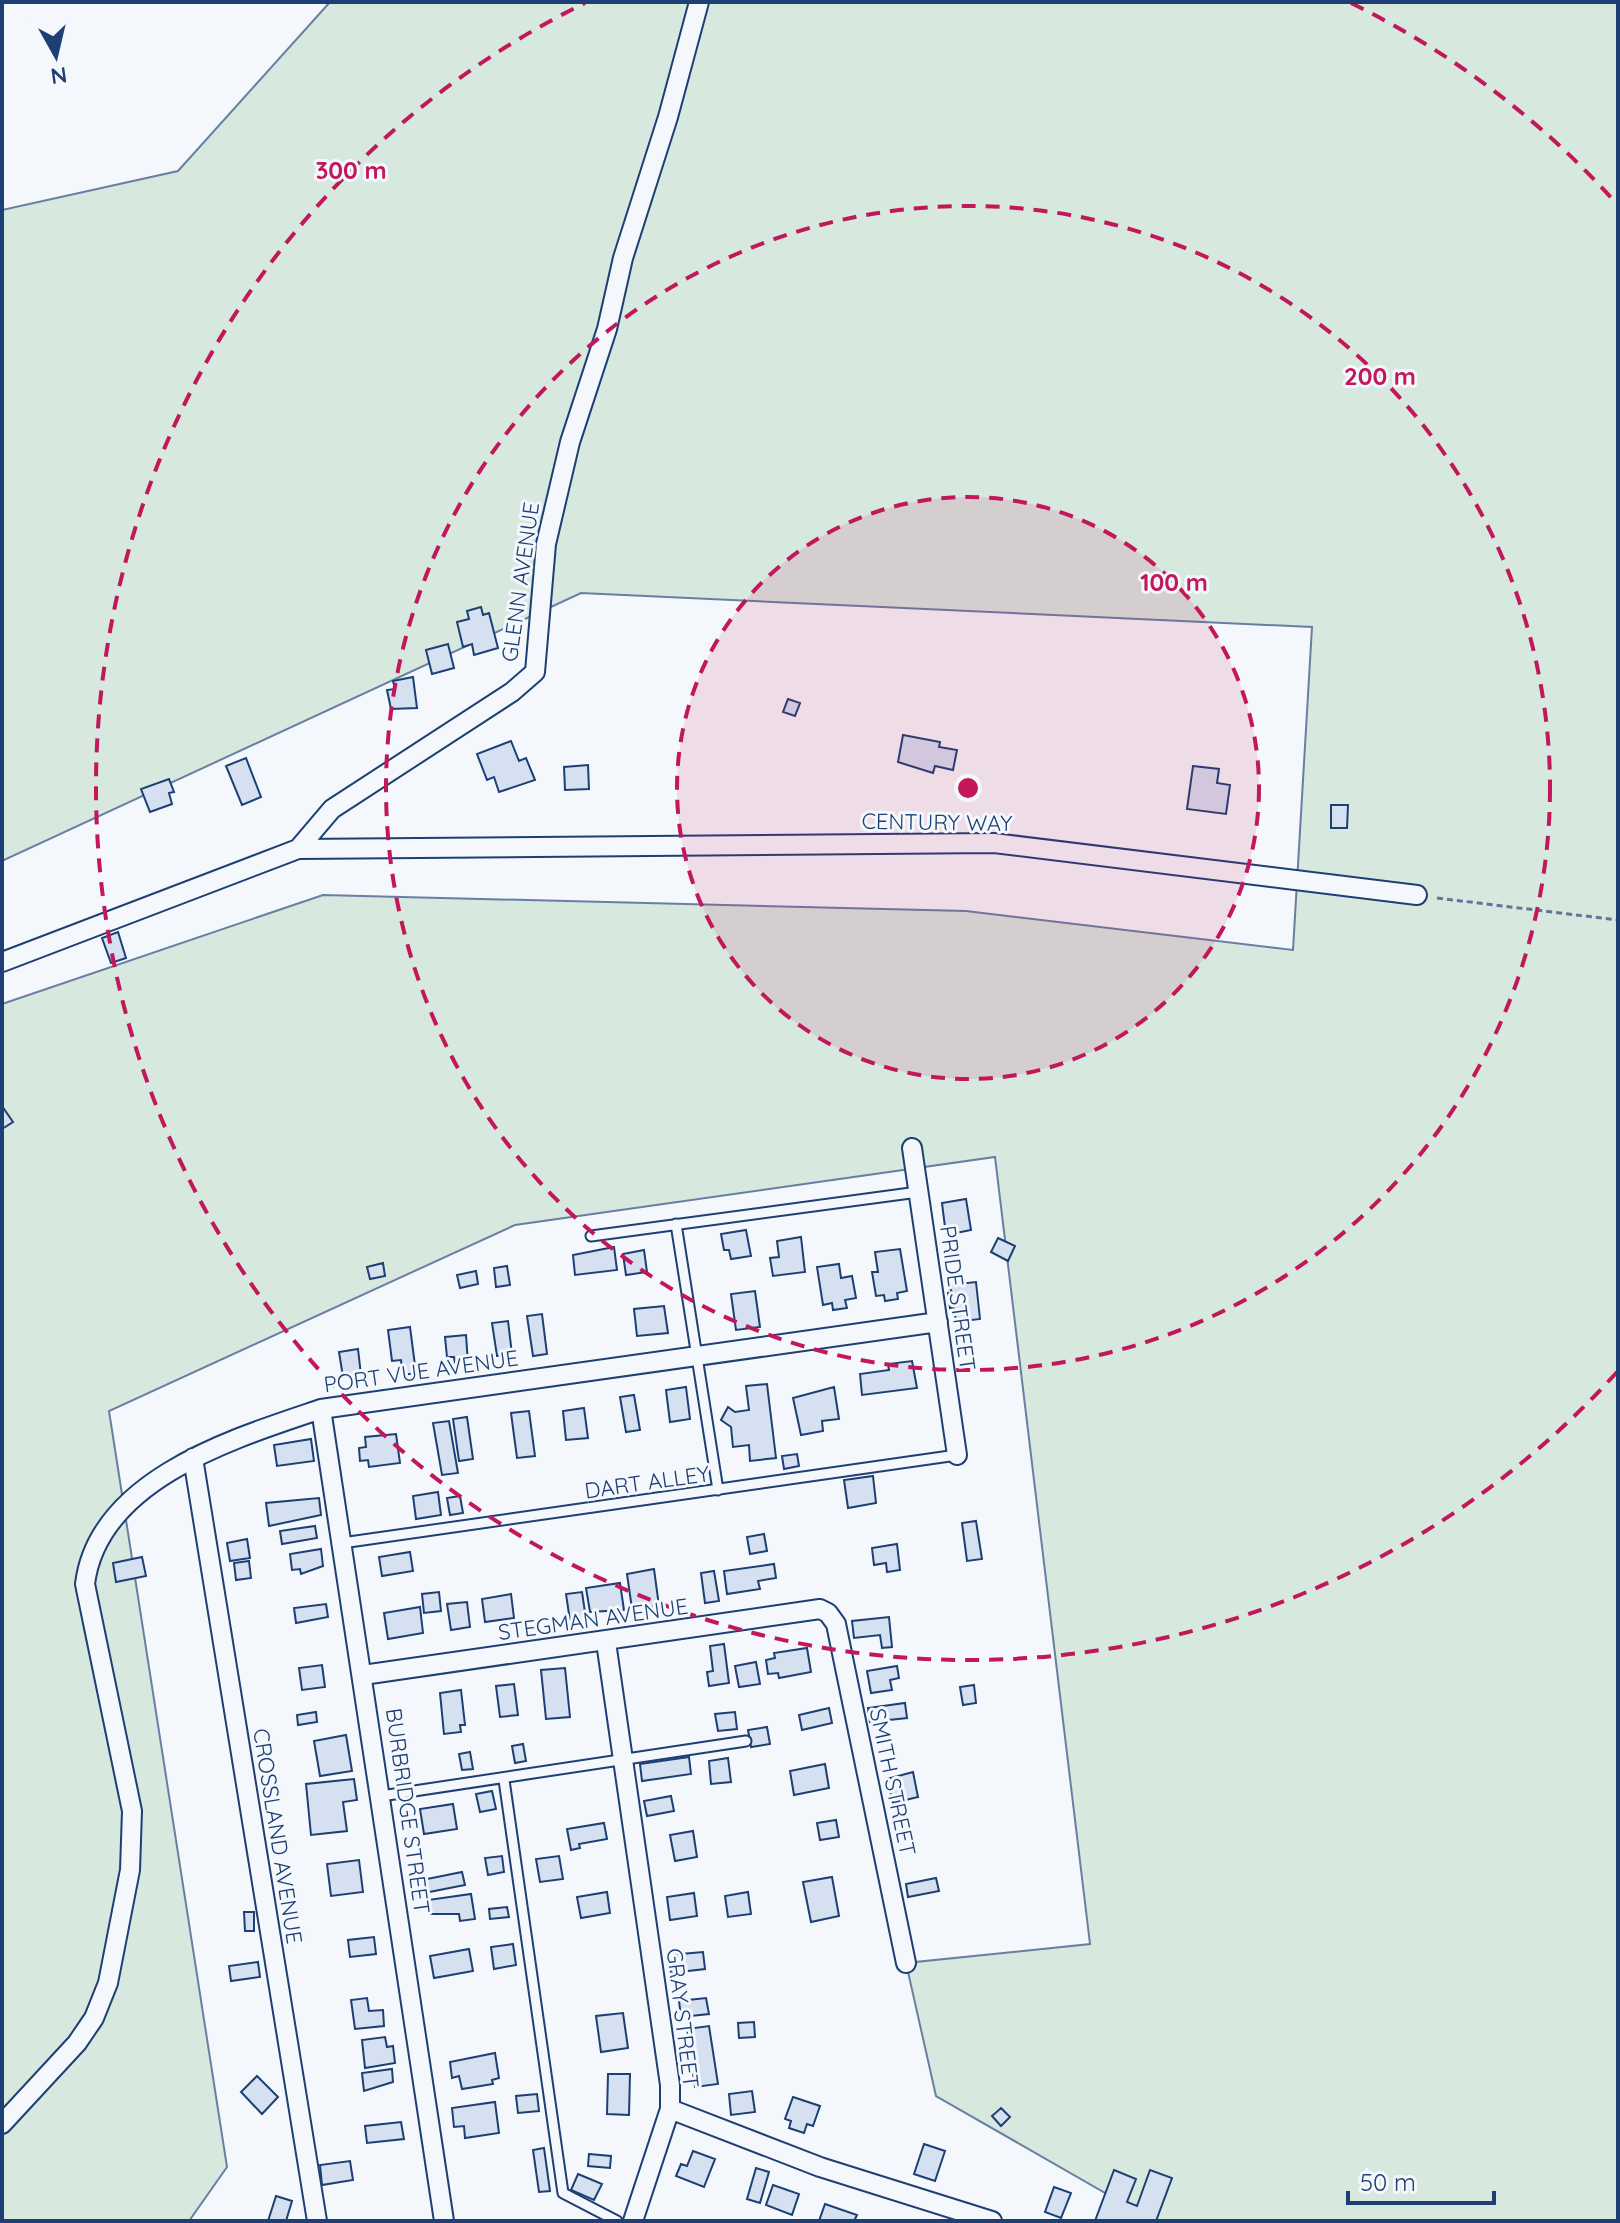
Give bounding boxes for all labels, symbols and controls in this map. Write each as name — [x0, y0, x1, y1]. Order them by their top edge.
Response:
north arrow — [16, 16, 96, 96]
text: N — [49, 61, 69, 91]
text: 300 m — [315, 155, 387, 185]
text: 200 m — [1344, 361, 1416, 391]
street label: GLENN AVENUE — [495, 500, 545, 664]
text: 100 m — [1140, 567, 1208, 597]
centre of rings — [954, 774, 982, 802]
street label: CENTURY WAY — [861, 807, 1013, 837]
street label: PRIDE STREET — [934, 1224, 982, 1372]
street label: PORT VUE AVENUE — [322, 1343, 520, 1399]
street label: DART ALLEY — [583, 1459, 711, 1505]
street label: STEGMAN AVENUE — [496, 1592, 690, 1646]
street label: BURBRIDGE STREET — [380, 1706, 436, 1916]
street label: SMITH STREET — [864, 1706, 922, 1858]
street label: CROSSLAND AVENUE — [247, 1726, 309, 1946]
street label: GRAY STREET — [661, 1947, 705, 2089]
scale bar — [1348, 2155, 1494, 2205]
text: 50 m — [1360, 2167, 1416, 2197]

